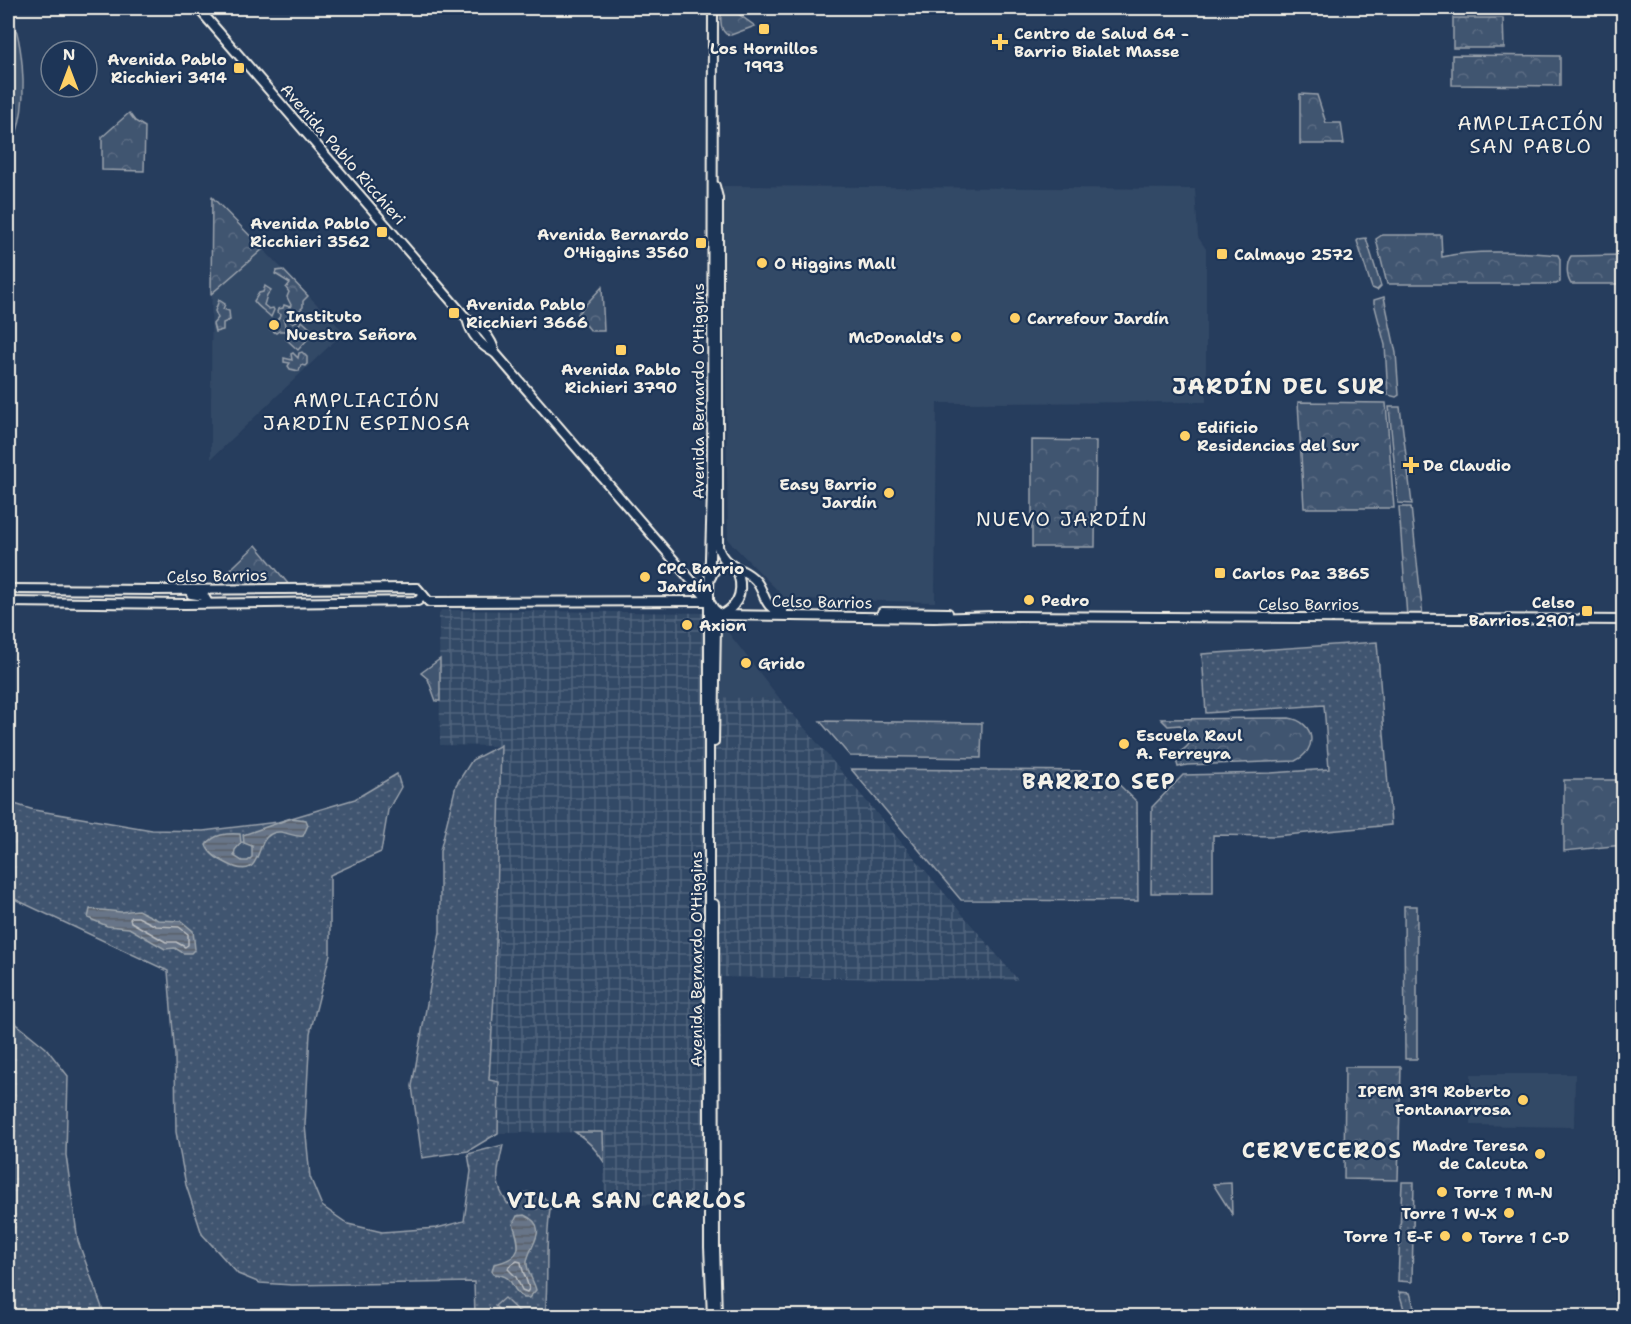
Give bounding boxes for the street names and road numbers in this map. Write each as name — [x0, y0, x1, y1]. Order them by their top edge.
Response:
street label: Avenida Pablo Ricchieri — [276, 79, 410, 229]
street label: Avenida Bernardo O'Higgins — [688, 283, 709, 499]
street label: Celso Barrios — [166, 565, 268, 587]
street label: Celso Barrios — [771, 591, 873, 613]
street label: Celso Barrios — [1259, 594, 1359, 615]
street label: Avenida Bernardo O'Higgins — [686, 851, 707, 1067]

